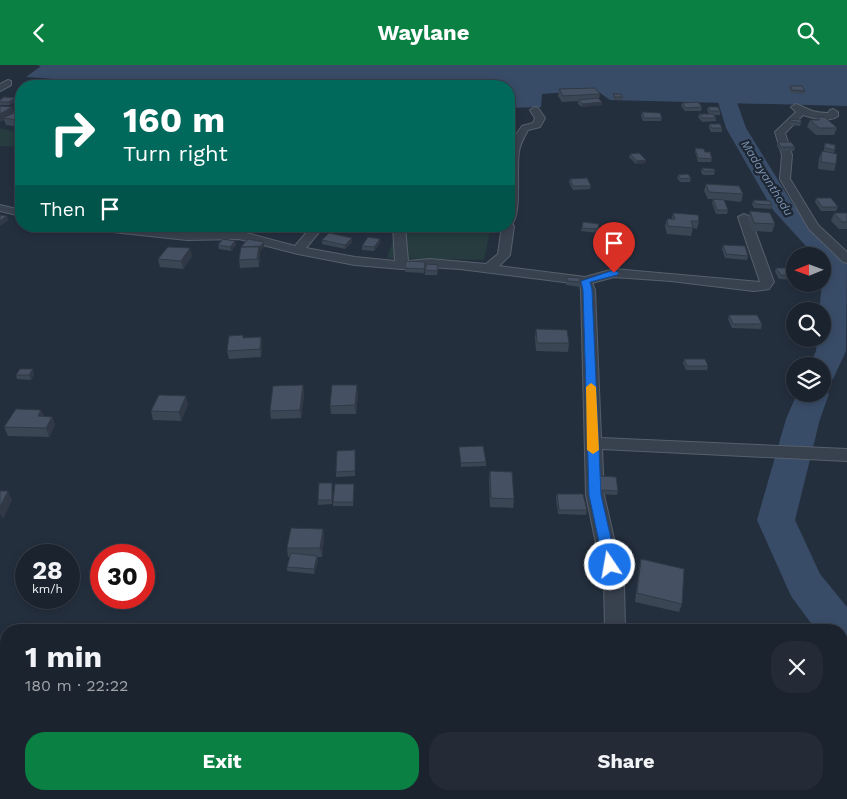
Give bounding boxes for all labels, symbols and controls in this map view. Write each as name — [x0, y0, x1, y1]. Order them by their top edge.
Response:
icon: back — [25, 19, 53, 47]
icon: search — [794, 19, 822, 47]
text: Waylane — [378, 20, 469, 45]
text: 160 m — [123, 99, 225, 141]
icon: right — [40, 100, 105, 165]
water label: Madayanthodu — [738, 138, 796, 218]
text: Turn right — [123, 141, 228, 166]
icon: arrive — [96, 195, 124, 223]
text: Then — [40, 198, 86, 221]
pin — [593, 222, 635, 273]
icon: arrive — [600, 229, 628, 257]
north arrow — [786, 247, 831, 293]
map controls — [786, 247, 831, 402]
button: search — [786, 302, 831, 347]
button: layers — [786, 357, 831, 402]
position arrow — [583, 538, 635, 590]
speed limit sign: 30 — [90, 544, 155, 609]
text: 28 — [32, 556, 63, 585]
text: km/h — [32, 582, 63, 596]
text: 1 min — [25, 639, 102, 674]
button: close — [771, 641, 823, 693]
text: 180 m · 22:22 — [25, 676, 128, 695]
button: Exit — [25, 732, 419, 790]
button: Share — [429, 732, 823, 790]

